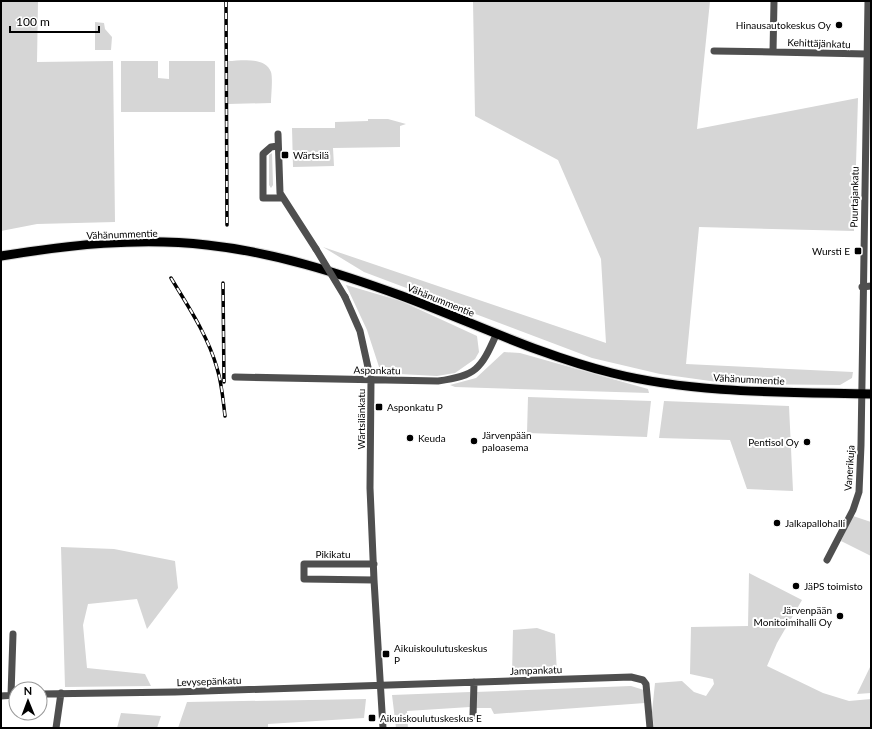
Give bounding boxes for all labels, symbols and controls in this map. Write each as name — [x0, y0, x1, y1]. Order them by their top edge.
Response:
scale bar — [10, 8, 99, 34]
text: 100 m — [16, 14, 50, 29]
place label: Hinausautokeskus Oy — [736, 19, 832, 31]
marker: Hinausautokeskus Oy — [834, 20, 844, 30]
street label: Kehittäjänkatu — [787, 36, 851, 50]
place label: Wärtsilä — [293, 149, 329, 161]
marker: Wärtsilä — [280, 150, 290, 160]
street label: Puurtajankatu — [847, 166, 861, 228]
street label: Vähänummentie — [86, 227, 158, 241]
place label: Wursti E — [812, 245, 850, 257]
marker: Wursti E — [853, 246, 863, 256]
street label: Vähänummentie — [406, 281, 476, 319]
street label: Asponkatu — [353, 364, 401, 376]
street label: Vähänummentie — [713, 371, 785, 387]
street label: Wärtsilänkatu — [355, 389, 367, 449]
place label: Asponkatu P — [387, 401, 443, 413]
marker: Asponkatu P — [374, 402, 384, 412]
place label: Järvenpään paloasema — [482, 429, 532, 453]
place label: Keuda — [418, 432, 446, 444]
marker: Keuda — [405, 433, 415, 443]
marker: Järvenpään paloasema — [469, 436, 479, 446]
place label: Pentisol Oy — [748, 436, 800, 448]
marker: Pentisol Oy — [802, 437, 812, 447]
street label: Vanerikuja — [841, 445, 857, 491]
place label: Jalkapallohalli — [785, 517, 845, 529]
marker: Jalkapallohalli — [772, 518, 782, 528]
street label: Pikikatu — [315, 548, 351, 560]
place label: JäPS toimisto — [804, 580, 863, 592]
marker: JäPS toimisto — [791, 581, 801, 591]
place label: Järvenpään Monitoimihalli Oy — [754, 604, 833, 628]
marker: Järvenpään Monitoimihalli Oy — [835, 611, 845, 621]
place label: Aikuiskoulutuskeskus P — [394, 642, 487, 666]
marker: Aikuiskoulutuskeskus P — [381, 649, 391, 659]
street label: Jampankatu — [510, 663, 562, 677]
street label: Levysepänkatu — [176, 674, 242, 688]
north arrow — [8, 681, 48, 721]
text: N — [23, 684, 32, 697]
place label: Aikuiskoulutuskeskus E — [380, 712, 482, 724]
marker: Aikuiskoulutuskeskus E — [367, 713, 377, 723]

